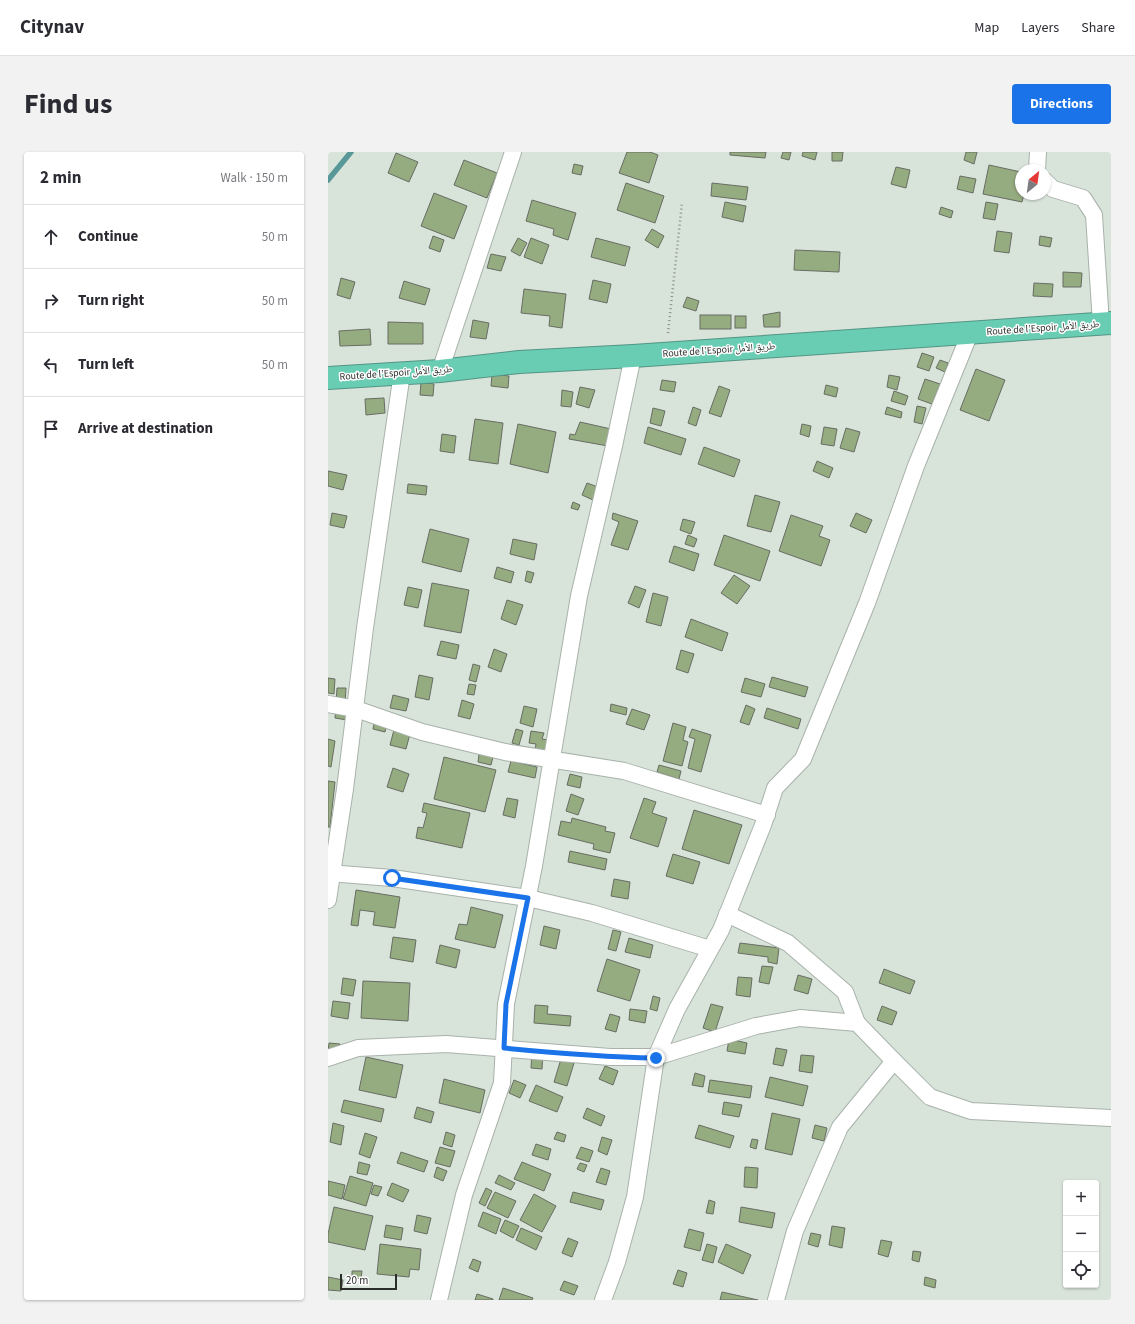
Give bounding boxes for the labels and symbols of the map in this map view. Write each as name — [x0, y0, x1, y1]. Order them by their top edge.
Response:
north arrow — [1015, 164, 1051, 200]
street label: Route de l’Espoir طريق الأمل — [986, 317, 1100, 339]
street label: Route de l’Espoir طريق الأمل — [662, 339, 776, 361]
street label: Route de l’Espoir طريق الأمل — [339, 362, 453, 384]
route start — [383, 869, 401, 887]
route end — [647, 1049, 665, 1067]
scale bar — [340, 1272, 397, 1291]

